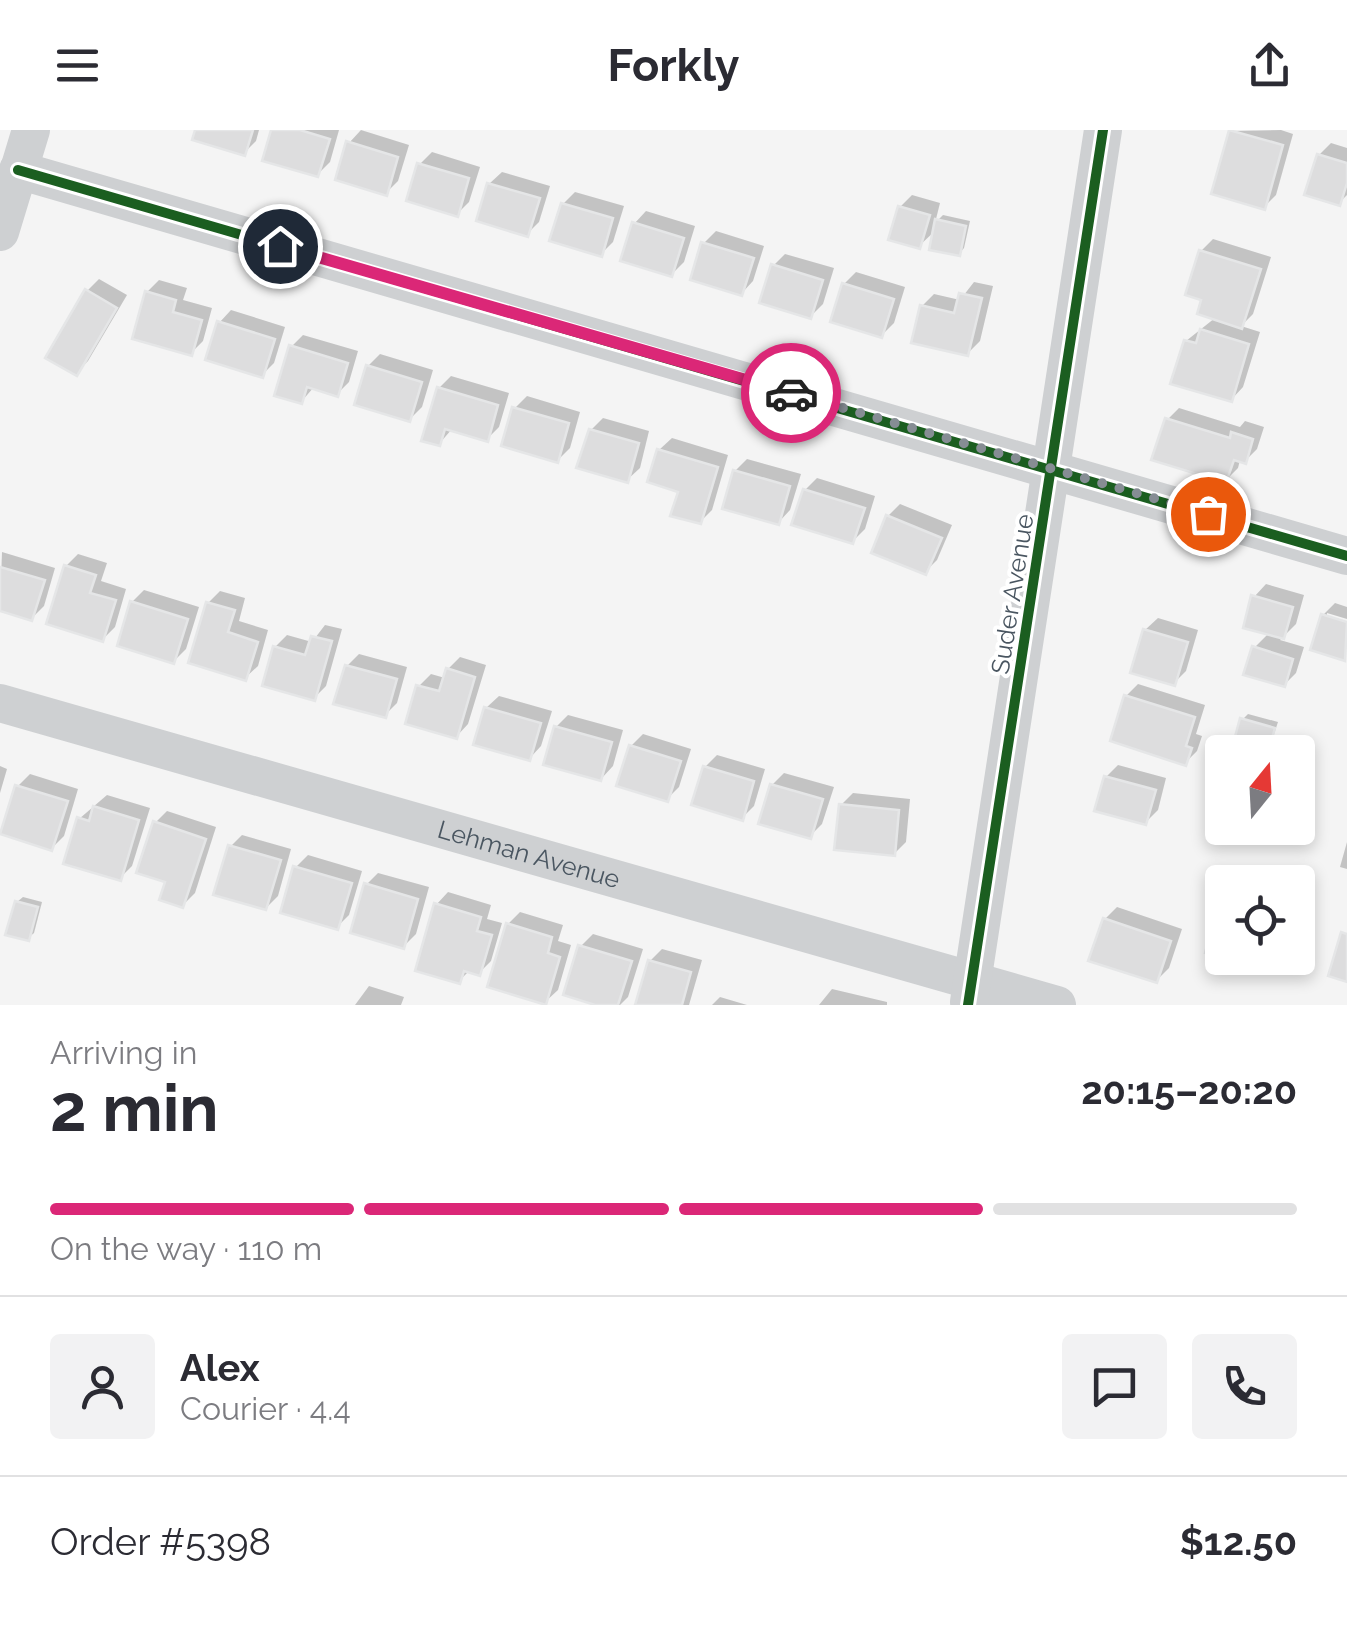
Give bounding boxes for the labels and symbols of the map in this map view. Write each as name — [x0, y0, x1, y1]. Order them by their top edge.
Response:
pin — [238, 204, 323, 289]
courier — [741, 343, 841, 443]
pin — [1166, 472, 1251, 557]
street label: Suder Avenue — [985, 512, 1039, 676]
north arrow — [1205, 735, 1315, 845]
street label: Lehman Avenue — [434, 814, 623, 894]

